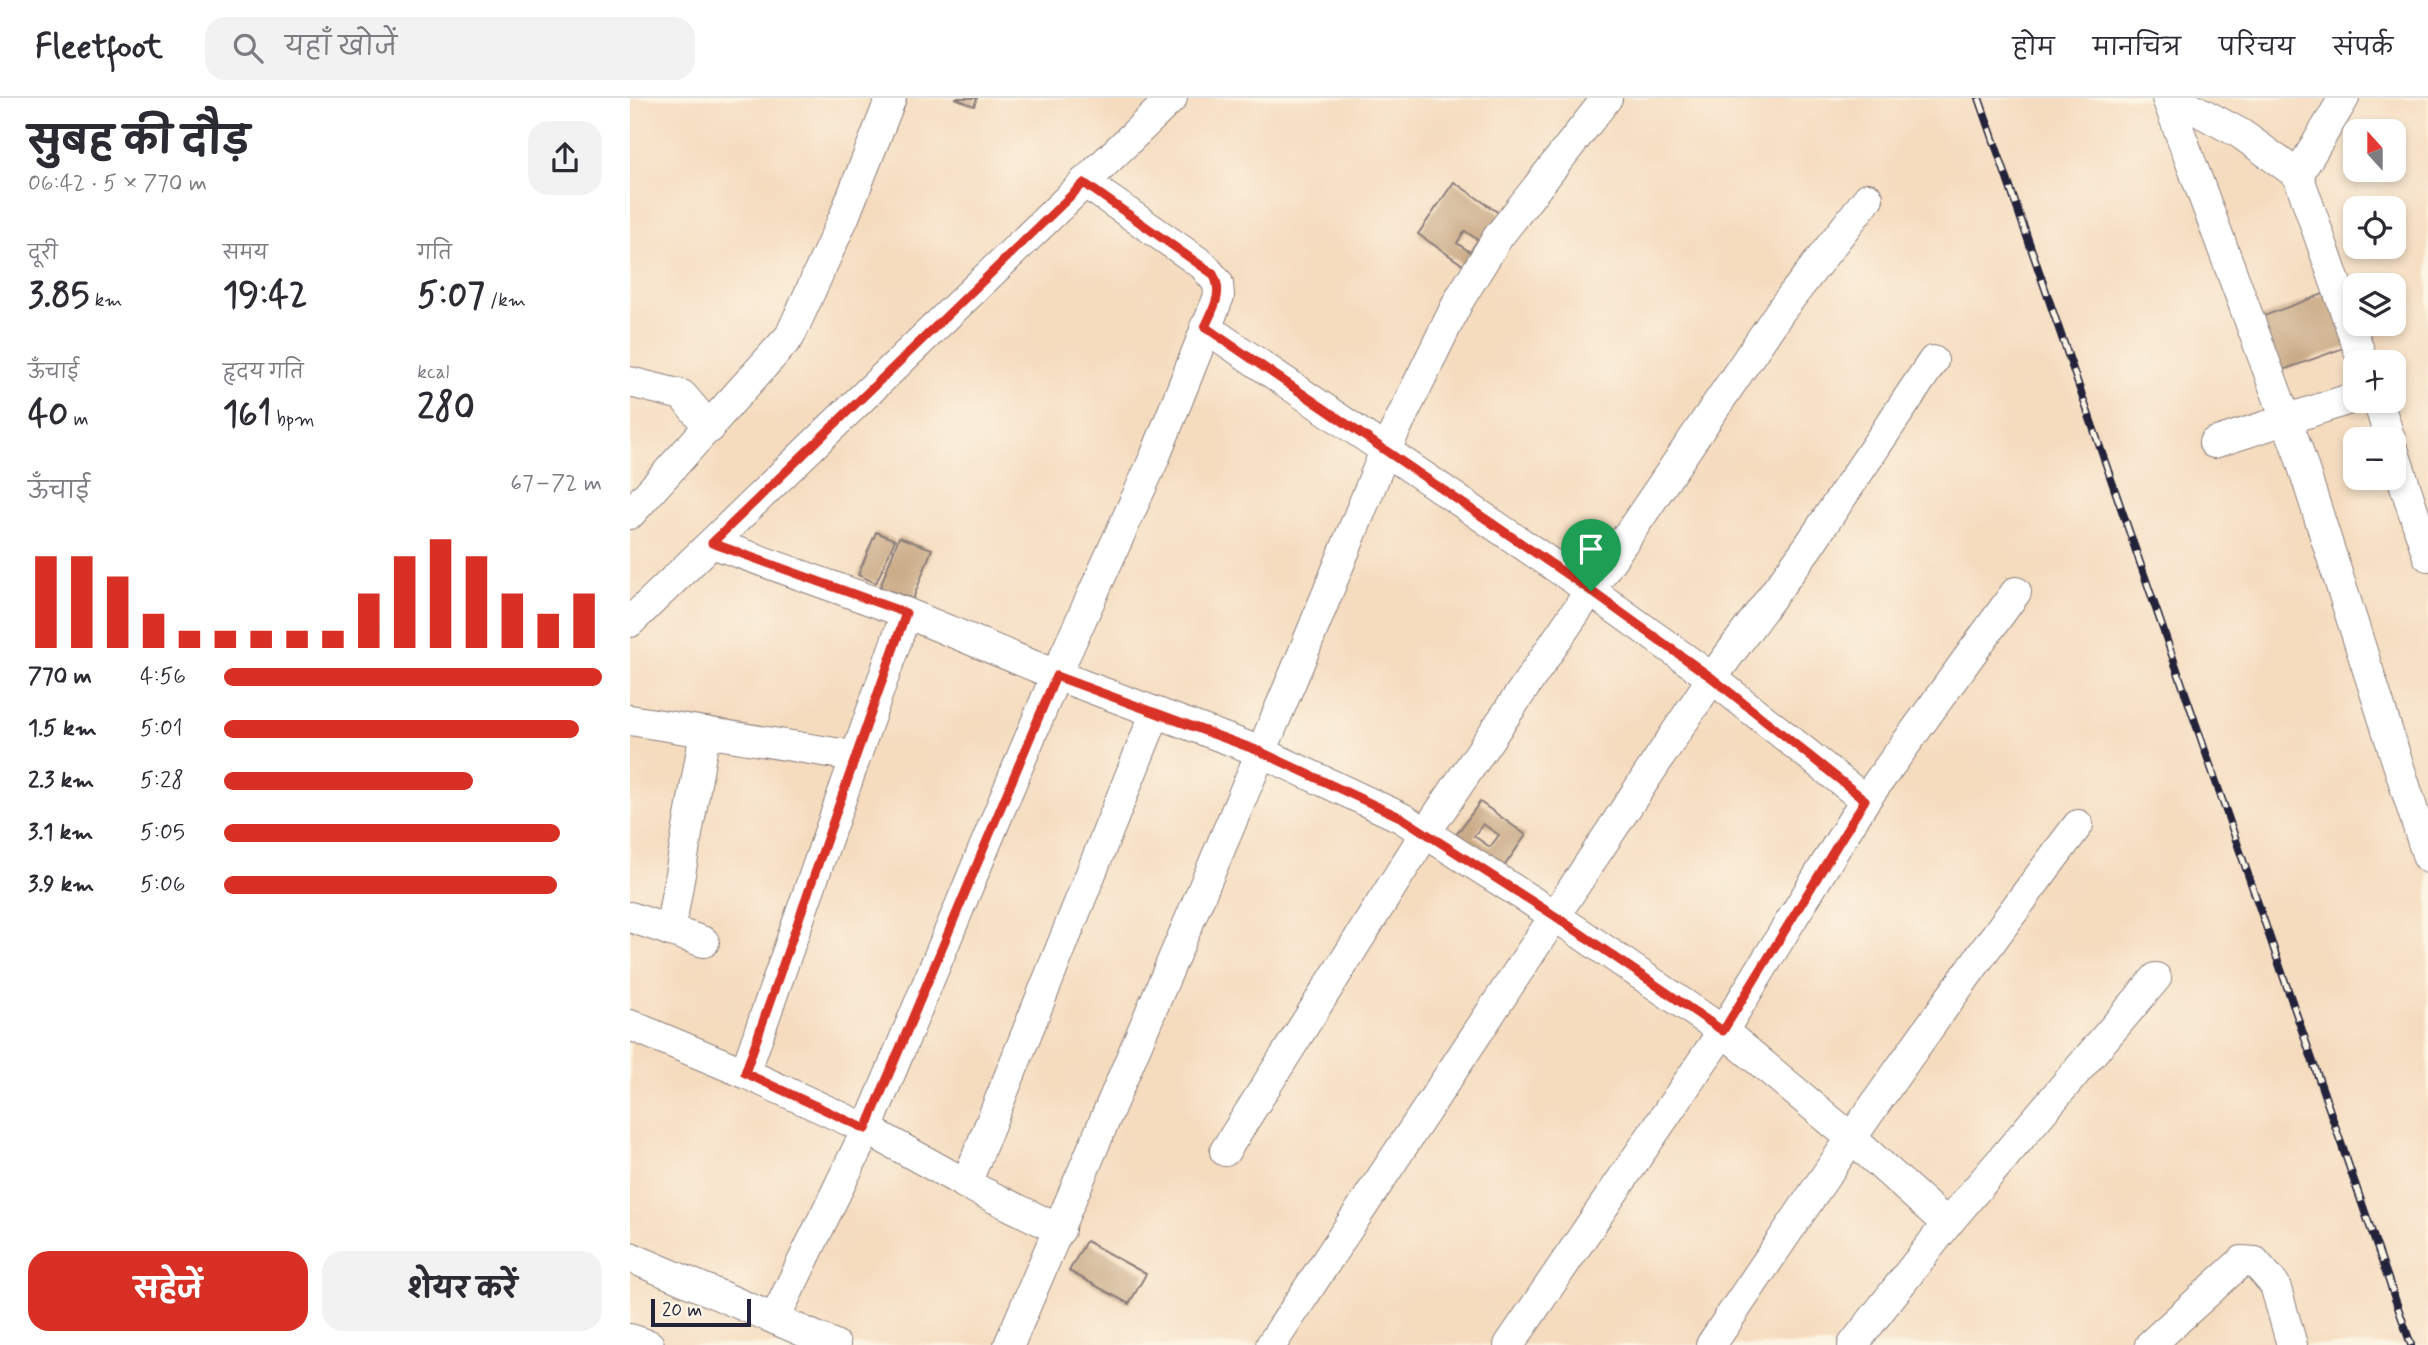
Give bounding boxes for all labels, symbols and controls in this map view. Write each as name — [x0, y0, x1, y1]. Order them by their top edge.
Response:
search box — [205, 17, 695, 80]
text: Fleetfoot — [35, 26, 163, 70]
icon: search — [229, 29, 267, 67]
text: यहाँ खोजें — [285, 31, 397, 65]
text: होम — [2012, 33, 2055, 64]
text: मानचित्र — [2093, 33, 2181, 64]
text: परिचय — [2219, 33, 2295, 64]
text: संपर्क — [2333, 33, 2393, 64]
text: सुबह की दौड़ — [28, 118, 250, 167]
north arrow — [2343, 119, 2406, 182]
map controls — [2343, 119, 2406, 490]
button: share — [528, 121, 602, 195]
text: 06:42 · 5 × 770 m — [28, 169, 207, 199]
button: locate — [2343, 196, 2406, 259]
text: दूरी — [28, 241, 58, 266]
text: समय — [223, 241, 268, 266]
text: गति — [417, 241, 452, 266]
text: 3.85 — [28, 273, 90, 319]
text: 19:42 — [223, 273, 307, 319]
text: 5:07 — [417, 273, 485, 319]
button: layers — [2343, 273, 2406, 336]
text: km — [90, 288, 122, 313]
text: /km — [485, 288, 526, 313]
button: + — [2343, 350, 2406, 413]
text: ऊँचाई — [28, 360, 79, 385]
text: हृदय गति — [223, 360, 304, 385]
text: kcal — [417, 360, 449, 385]
text: 280 — [417, 385, 475, 431]
text: 40 — [28, 392, 68, 438]
text: 161 — [223, 392, 271, 438]
text: m — [68, 407, 89, 432]
text: bpm — [271, 407, 315, 432]
button: − — [2343, 427, 2406, 490]
text: 67–72 m — [510, 469, 602, 499]
text: ऊँचाई — [28, 477, 90, 507]
pin — [1561, 519, 1621, 591]
icon: arrive — [1572, 530, 1610, 568]
text: 770 m — [28, 662, 92, 692]
text: 4:56 — [140, 662, 186, 692]
text: 1.5 km — [28, 714, 97, 744]
text: 5:01 — [140, 714, 183, 744]
text: 2.3 km — [28, 766, 94, 796]
text: 5:28 — [140, 766, 184, 796]
text: 3.1 km — [28, 818, 93, 848]
text: 5:05 — [140, 818, 185, 848]
text: 3.9 km — [28, 870, 94, 900]
text: 5:06 — [140, 870, 186, 900]
button: सहेजें — [28, 1251, 308, 1331]
button: शेयर करें — [322, 1251, 602, 1331]
scale bar — [651, 1296, 751, 1328]
text: 20 m — [662, 1298, 702, 1323]

